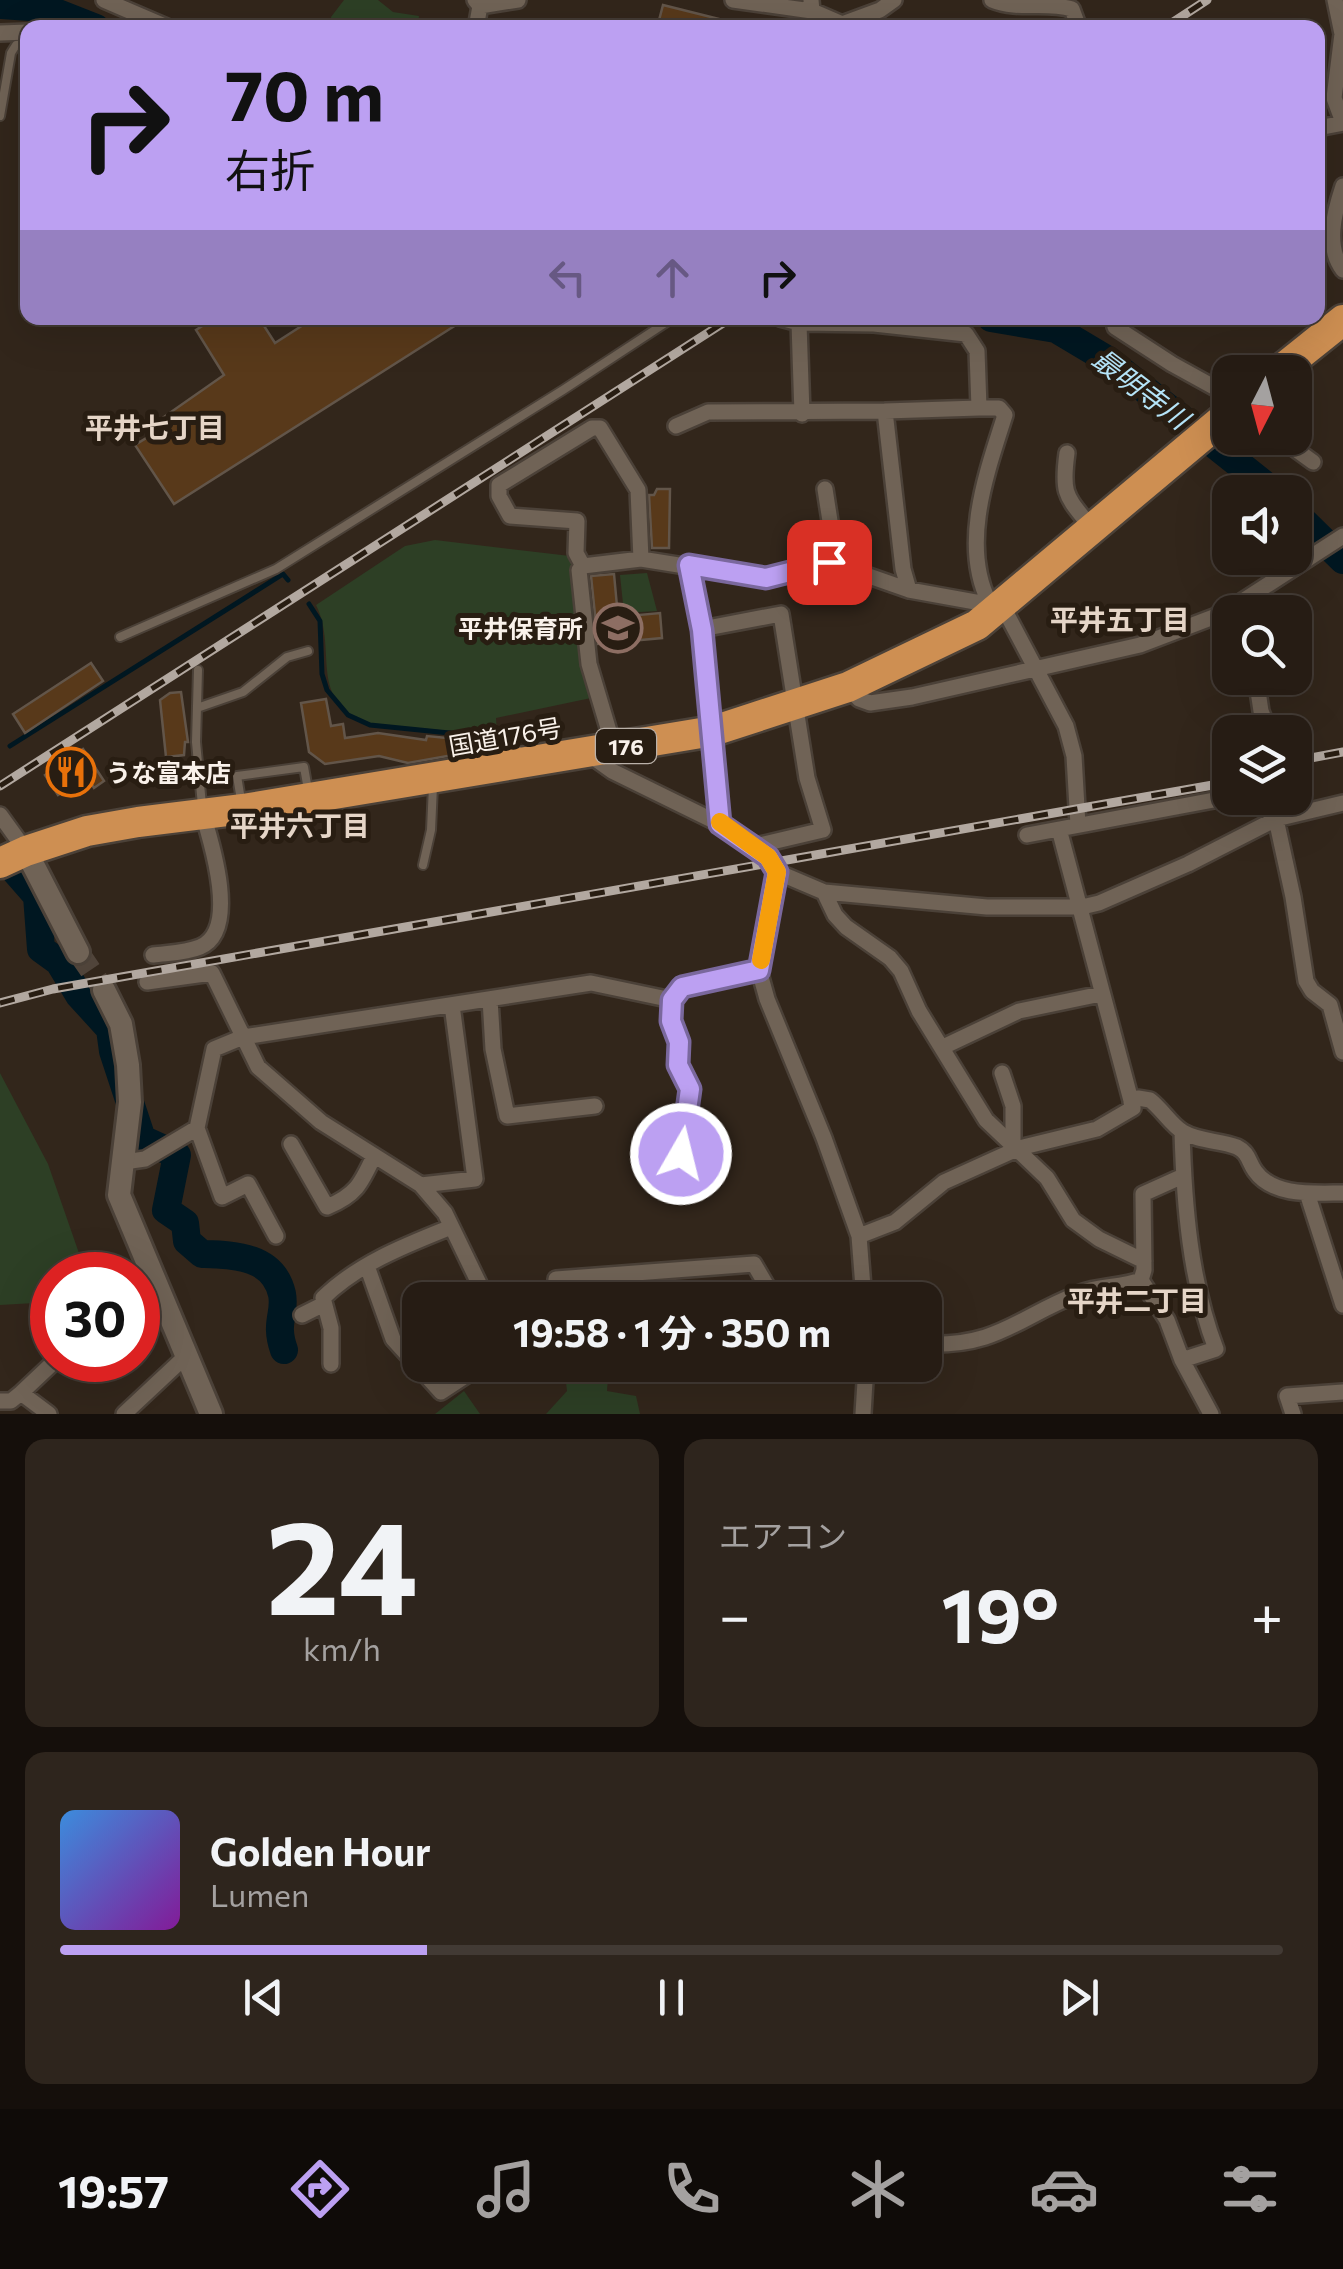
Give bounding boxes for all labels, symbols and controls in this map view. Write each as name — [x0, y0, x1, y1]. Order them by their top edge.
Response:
text: 70 m — [225, 50, 384, 135]
icon: right — [60, 60, 190, 190]
text: 右折 — [225, 141, 315, 196]
icon: left — [540, 250, 595, 305]
icon: ahead — [645, 250, 700, 305]
icon: right — [750, 250, 805, 305]
water label: 最明寺川 — [1086, 341, 1198, 437]
north arrow — [1212, 355, 1312, 455]
map controls — [1212, 355, 1312, 815]
district label: 平井七丁目 — [85, 410, 225, 444]
button: sound — [1212, 475, 1312, 575]
pin — [787, 520, 872, 605]
icon: arrive — [802, 535, 857, 590]
button: search — [1212, 595, 1312, 695]
school or university icon: 平井保育所 — [592, 602, 644, 654]
district label: 平井五丁目 — [1050, 602, 1190, 636]
place label: 平井保育所 — [458, 613, 583, 643]
street label: 国道176号 — [446, 711, 564, 761]
button: layers — [1212, 715, 1312, 815]
road number: 176 — [596, 729, 656, 763]
restaurant icon: うな富本店 — [45, 746, 97, 798]
place label: うな富本店 — [106, 757, 231, 787]
district label: 平井六丁目 — [230, 808, 370, 842]
position arrow — [629, 1102, 733, 1206]
speed limit sign: 30 — [30, 1252, 160, 1382]
district label: 平井二丁目 — [1067, 1283, 1207, 1317]
text: 19:58 · 1 分 · 350 m — [513, 1308, 831, 1355]
text: 24 — [266, 1483, 418, 1642]
text: エアコン — [719, 1515, 847, 1555]
text: 19° — [942, 1567, 1059, 1658]
text: − — [719, 1580, 750, 1647]
text: + — [1251, 1580, 1283, 1647]
text: km/h — [303, 1628, 381, 1668]
text: Golden Hour — [210, 1827, 431, 1874]
text: Lumen — [210, 1874, 309, 1914]
icon: previous — [236, 1970, 291, 2025]
icon: pause — [644, 1970, 699, 2025]
icon: next — [1052, 1970, 1107, 2025]
icon: directions — [285, 2154, 355, 2224]
icon: music — [471, 2154, 541, 2224]
icon: phone — [657, 2154, 727, 2224]
icon: climate — [843, 2154, 913, 2224]
icon: car — [1029, 2154, 1099, 2224]
icon: filters — [1215, 2154, 1285, 2224]
text: 19:57 — [58, 2162, 169, 2217]

